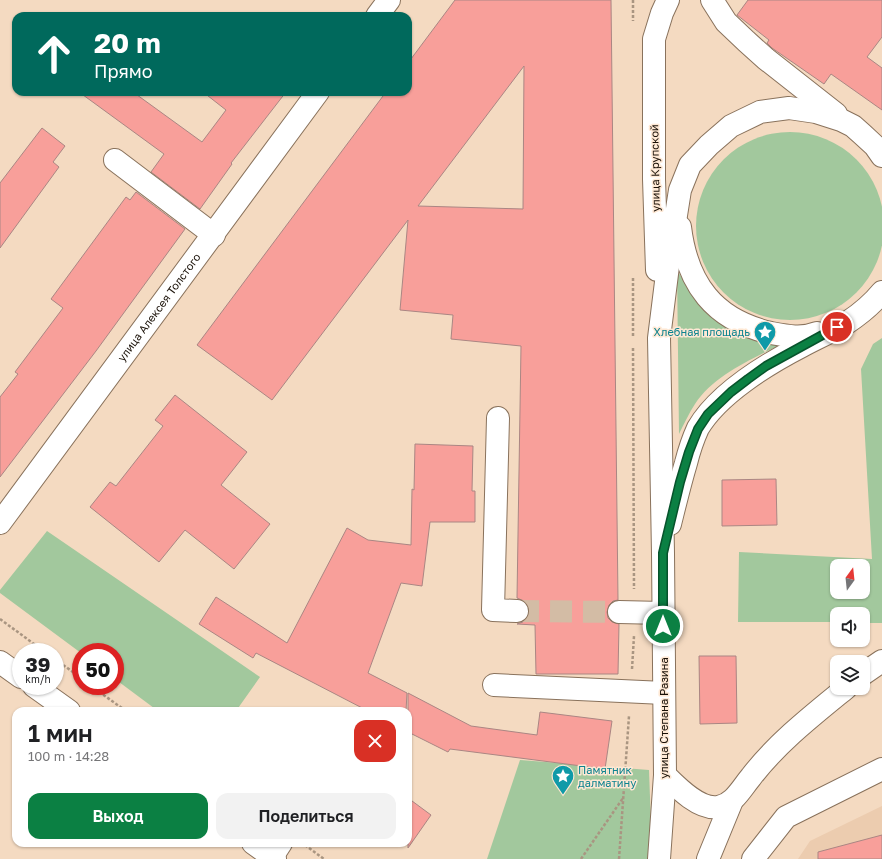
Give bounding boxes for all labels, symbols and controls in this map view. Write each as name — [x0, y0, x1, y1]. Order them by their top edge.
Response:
text: 20 m — [94, 26, 161, 59]
icon: ahead — [28, 28, 80, 80]
text: Прямо — [94, 60, 153, 82]
street label: улица Крупской — [647, 124, 662, 212]
street label: улица Алексея Толстого — [115, 250, 203, 364]
pin — [820, 310, 854, 344]
icon: arrive — [826, 316, 848, 338]
place icon: Хлебная площадь — [752, 319, 778, 352]
place label: Хлебная площадь — [654, 325, 750, 338]
north arrow — [830, 559, 870, 599]
map controls — [830, 559, 870, 695]
position arrow — [642, 605, 684, 647]
button: sound — [830, 607, 870, 647]
speed limit sign: 50 — [72, 643, 124, 695]
text: 39 — [26, 652, 50, 676]
button: layers — [830, 655, 870, 695]
street label: улица Степана Разина — [657, 657, 670, 779]
text: km/h — [25, 673, 51, 685]
text: 1 мин — [28, 718, 93, 747]
button: close — [354, 720, 396, 762]
text: 100 m · 14:28 — [28, 748, 109, 764]
place icon: Памятник далматину — [550, 763, 576, 796]
place label: Памятник далматину — [578, 763, 636, 789]
button: Выход — [28, 793, 208, 839]
button: Поделиться — [216, 793, 396, 839]

